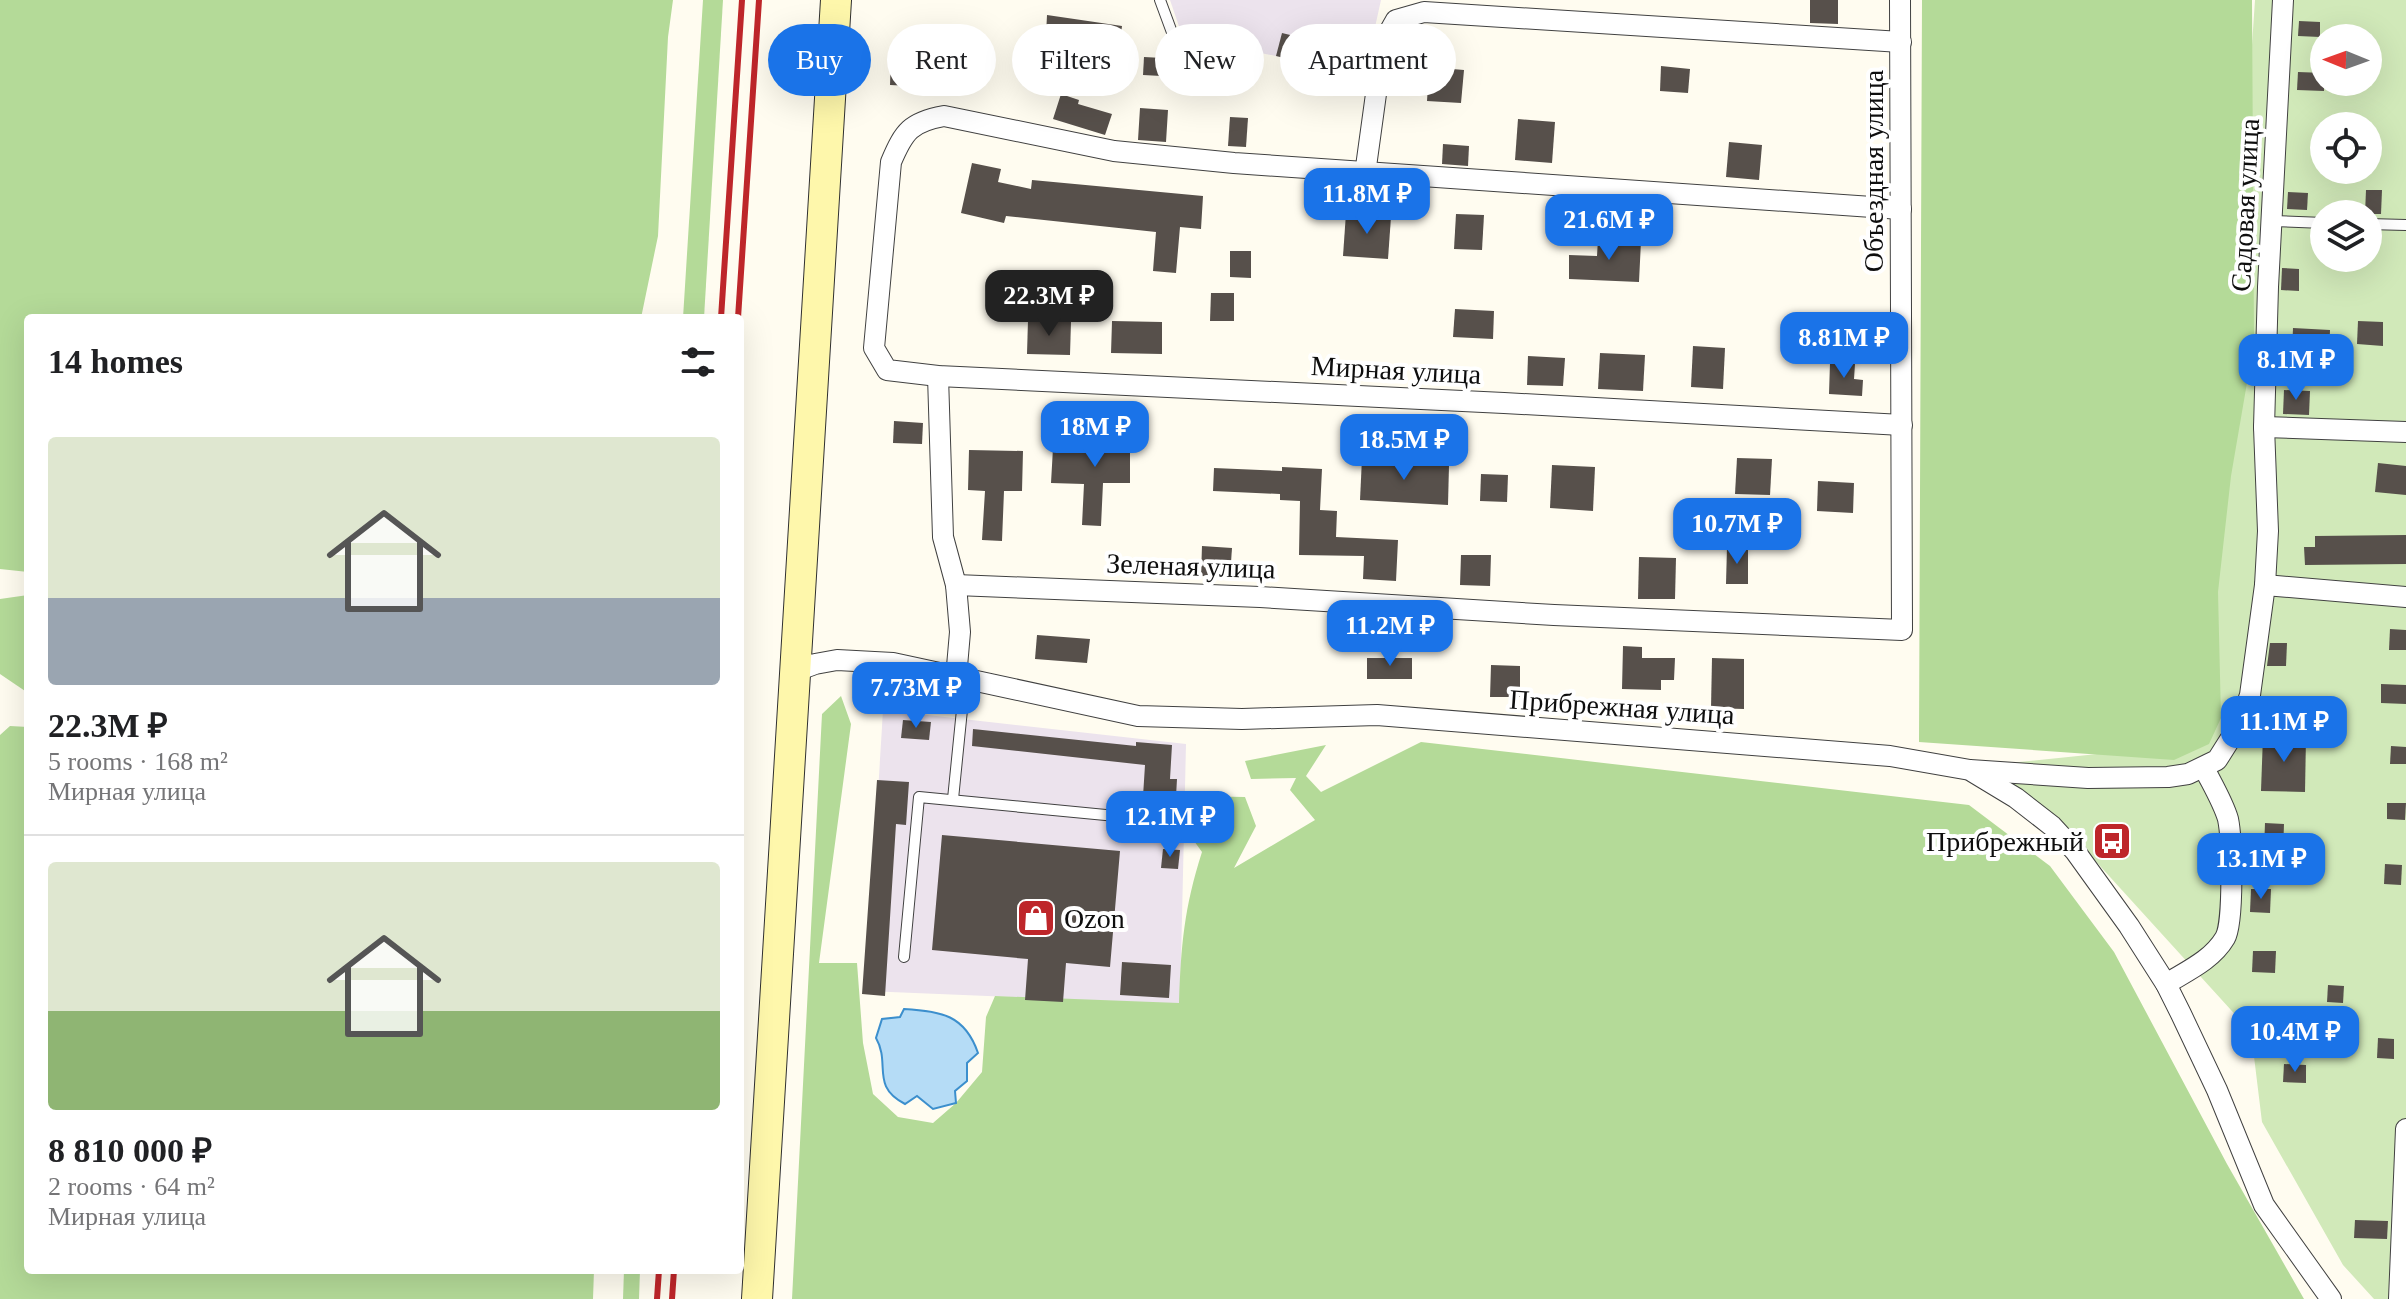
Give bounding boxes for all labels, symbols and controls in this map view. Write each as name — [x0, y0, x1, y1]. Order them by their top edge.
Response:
chip: Buy — [768, 24, 871, 96]
chip: Rent — [887, 24, 996, 96]
chip: Filters — [1012, 24, 1139, 96]
chip: New — [1155, 24, 1264, 96]
chip: Apartment — [1280, 24, 1456, 96]
north arrow — [2310, 24, 2382, 96]
map controls — [2310, 24, 2382, 272]
street label: Объездная улица — [1858, 69, 1889, 272]
button: locate — [2310, 112, 2382, 184]
street label: Садовая улица — [2225, 117, 2265, 293]
pin: 11.8M ₽ — [1293, 168, 1441, 236]
text: 11.8M ₽ — [1322, 179, 1412, 208]
pin: 21.6M ₽ — [1535, 194, 1683, 262]
button: layers — [2310, 200, 2382, 272]
text: 21.6M ₽ — [1563, 205, 1655, 234]
pin: 22.3M ₽ — [975, 270, 1123, 338]
text: 22.3M ₽ — [1003, 281, 1095, 310]
pin: 8.81M ₽ — [1770, 312, 1918, 380]
text: 8.81M ₽ — [1798, 323, 1890, 352]
pin: 8.1M ₽ — [2231, 334, 2361, 402]
icon: filters — [676, 340, 720, 384]
text: 14 homes — [48, 343, 183, 380]
text: 8.1M ₽ — [2257, 345, 2335, 374]
street label: Мирная улица — [1310, 350, 1482, 390]
pin: 18M ₽ — [1039, 401, 1151, 469]
text: 18M ₽ — [1059, 412, 1131, 441]
pin: 18.5M ₽ — [1330, 414, 1478, 482]
text: 18.5M ₽ — [1358, 425, 1450, 454]
icon: home — [312, 489, 456, 633]
pin: 10.7M ₽ — [1663, 498, 1811, 566]
text: 10.7M ₽ — [1691, 509, 1783, 538]
street label: Зеленая улица — [1106, 548, 1277, 584]
pin: 11.2M ₽ — [1316, 600, 1464, 668]
text: 11.2M ₽ — [1345, 611, 1435, 640]
pin: 7.73M ₽ — [842, 662, 990, 730]
text: 7.73M ₽ — [870, 673, 962, 702]
street label: Прибрежная улица — [1508, 684, 1736, 730]
pin: 11.1M ₽ — [2210, 696, 2358, 764]
text: 22.3M ₽ — [48, 707, 168, 744]
text: 11.1M ₽ — [2239, 707, 2329, 736]
text: 5 rooms · 168 m² — [48, 747, 228, 776]
text: Мирная улица — [48, 777, 206, 806]
pin: 12.1M ₽ — [1096, 791, 1244, 859]
text: 12.1M ₽ — [1124, 802, 1216, 831]
bus stop icon: Прибрежный — [2091, 820, 2133, 862]
place label: Прибрежный — [1926, 826, 2084, 857]
pin: 13.1M ₽ — [2187, 833, 2335, 901]
text: 13.1M ₽ — [2215, 844, 2307, 873]
shop icon: Ozon — [1015, 897, 1057, 939]
place label: Ozon — [1064, 903, 1125, 934]
icon: home — [312, 914, 456, 1058]
pin: 10.4M ₽ — [2221, 1006, 2369, 1074]
text: 10.4M ₽ — [2249, 1017, 2341, 1046]
text: 8 810 000 ₽ — [48, 1132, 212, 1169]
text: 2 rooms · 64 m² — [48, 1172, 215, 1201]
text: Мирная улица — [48, 1202, 206, 1231]

